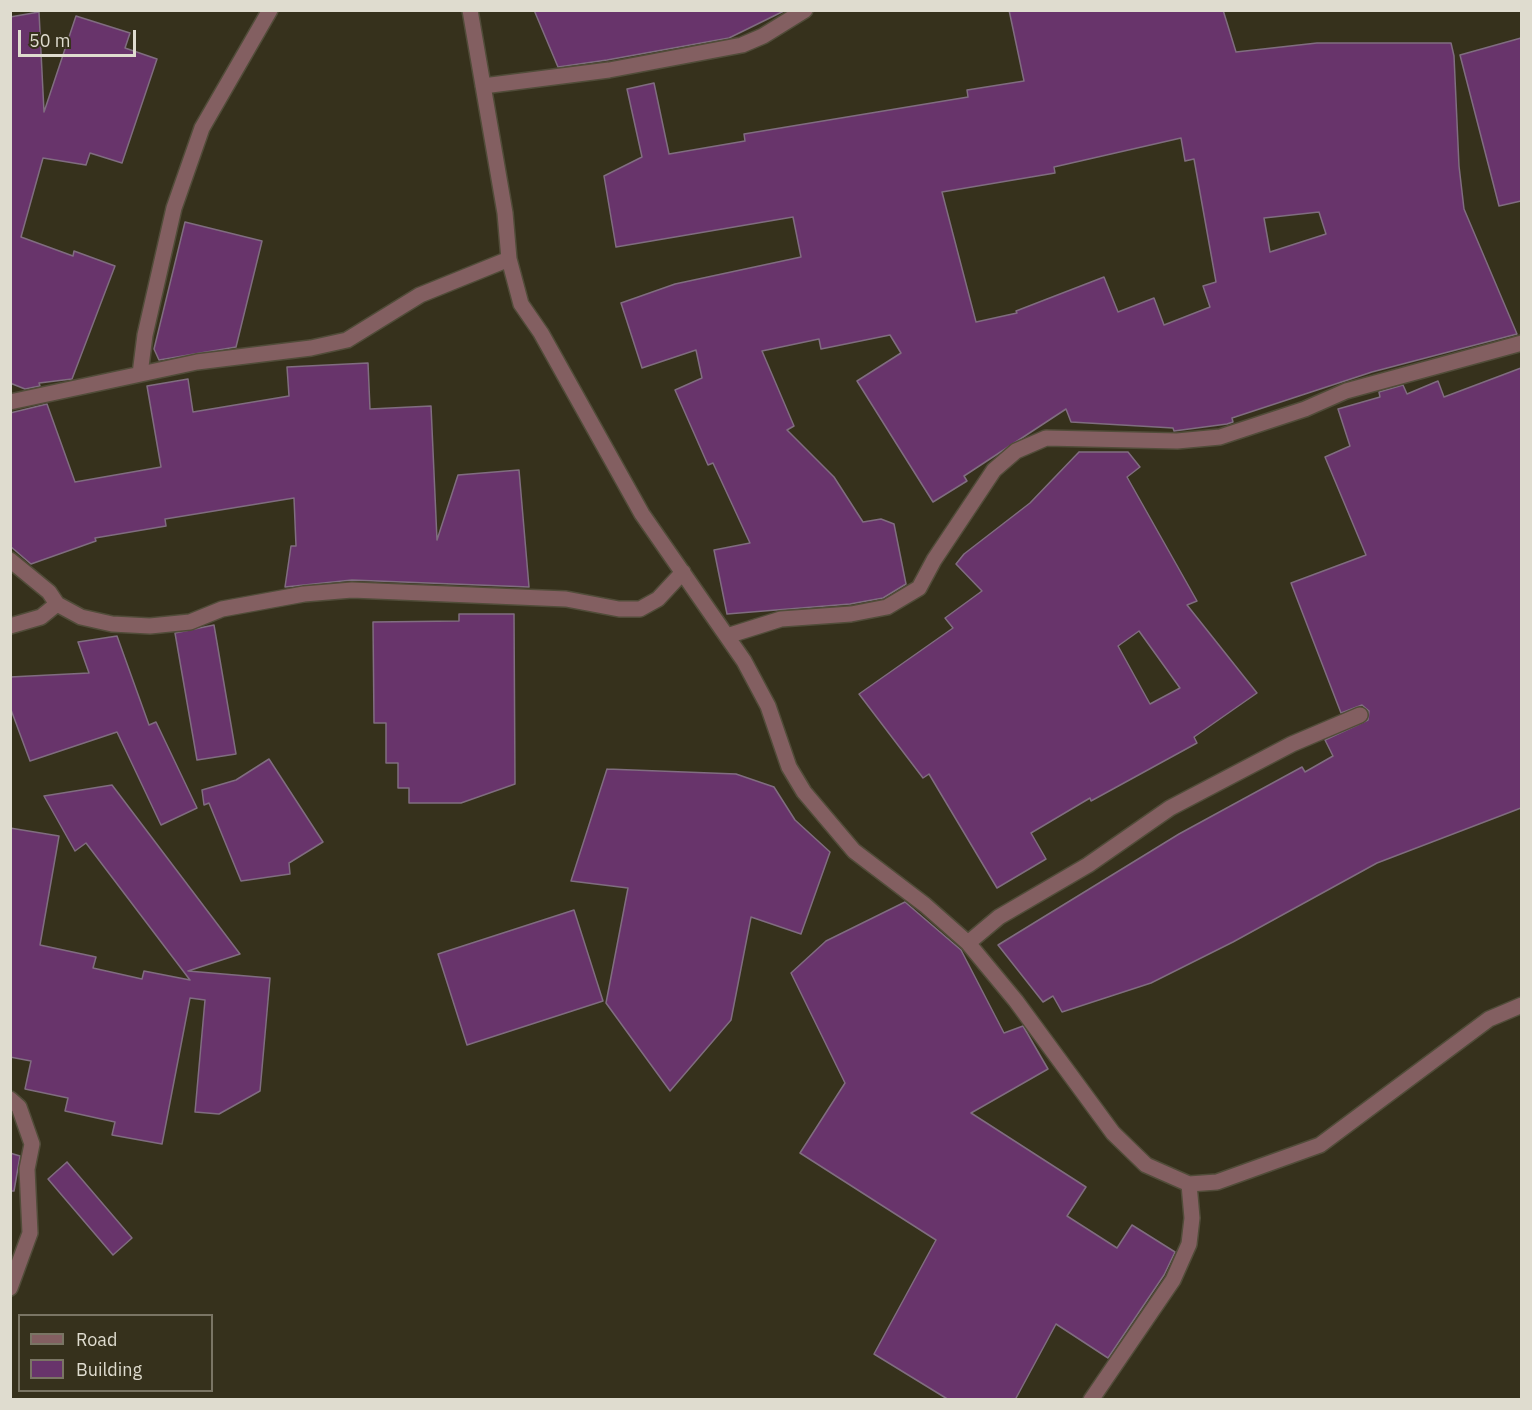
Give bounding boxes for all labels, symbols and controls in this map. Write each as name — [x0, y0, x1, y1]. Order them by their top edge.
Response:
scale bar — [21, 18, 140, 56]
text: 50 m — [29, 29, 71, 52]
legend — [18, 1314, 213, 1392]
text: Road — [76, 1328, 117, 1351]
text: Building — [76, 1358, 142, 1381]

